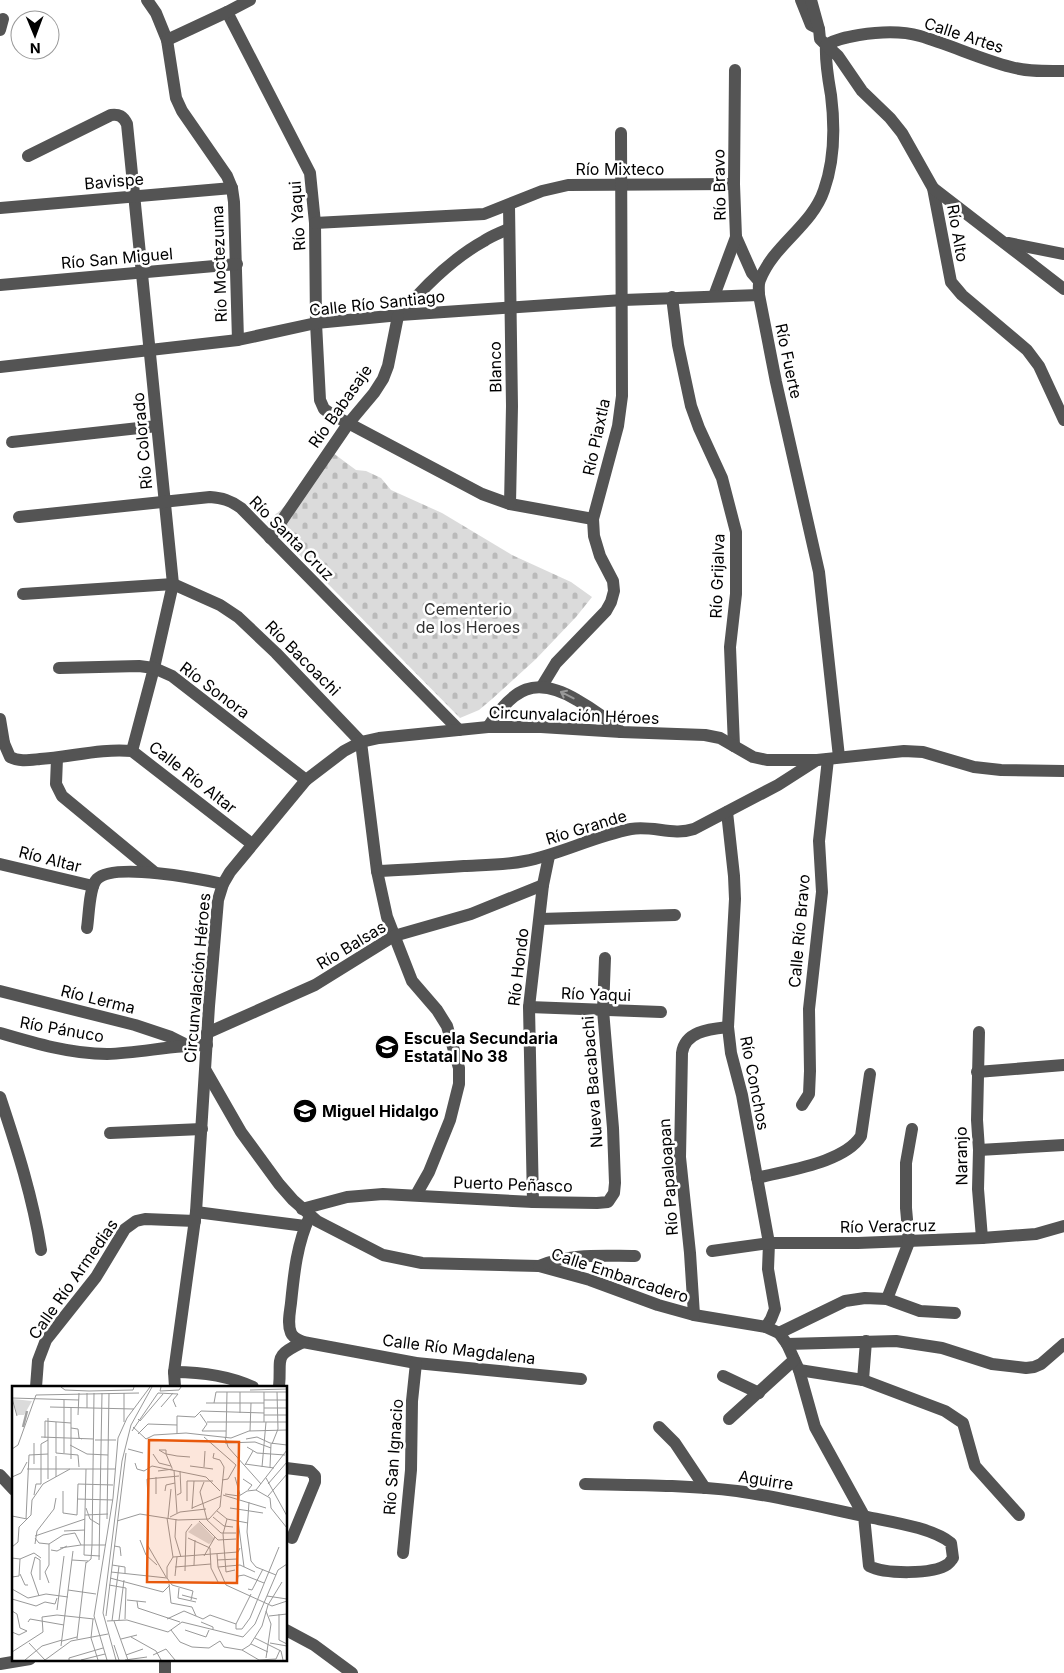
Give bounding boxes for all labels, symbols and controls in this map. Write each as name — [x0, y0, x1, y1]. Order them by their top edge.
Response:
north arrow — [10, 10, 60, 60]
street label: Calle Artes — [922, 13, 1006, 57]
text: N — [30, 40, 41, 57]
street label: Río Bravo — [708, 149, 730, 221]
street label: Río Mixteco — [576, 159, 664, 179]
street label: Bavispe — [83, 168, 145, 194]
street label: Río Yaqui — [285, 180, 309, 252]
street label: Río Alto — [943, 203, 973, 263]
street label: Río Moctezuma — [207, 205, 231, 323]
street label: Río San Miguel — [60, 243, 174, 273]
street label: Calle Río Santiago — [308, 286, 446, 320]
street label: Río Fuerte — [771, 321, 807, 401]
street label: Blanco — [485, 341, 505, 393]
street label: Río Babasaje — [304, 360, 376, 452]
street label: Río Colorado — [128, 392, 156, 490]
street label: Río Piaxtla — [578, 397, 614, 477]
street label: Río Santa Cruz — [245, 491, 339, 585]
street label: Río Grijalva — [706, 533, 728, 619]
park label: Cementerio de los Heroes — [416, 599, 520, 637]
street label: Río Bacoachi — [261, 616, 345, 700]
street label: Río Sonora — [176, 657, 254, 723]
one-way arrow — [560, 690, 575, 699]
street label: Circunvalación Héroes — [488, 702, 660, 728]
street label: Calle Río Altar — [145, 736, 241, 818]
street label: Río Grande — [543, 805, 629, 849]
street label: Río Altar — [17, 842, 83, 876]
street label: Calle Río Bravo — [784, 873, 814, 989]
street label: Circunvalación Héroes — [180, 892, 214, 1064]
street label: Río Balsas — [313, 916, 389, 974]
street label: Río Hondo — [503, 927, 533, 1007]
street label: Río Lerma — [59, 980, 137, 1018]
street label: Río Yaqui — [561, 983, 631, 1005]
street label: Río Pánuco — [18, 1012, 106, 1046]
street label: Nueva Bacabachi — [577, 1015, 607, 1149]
place label: Escuela Secundaria Estatal No 38 — [404, 1028, 558, 1066]
school or university icon: Escuela Secundaria Estatal No 38 — [374, 1034, 400, 1060]
street label: Río Conchos — [736, 1034, 774, 1132]
school or university icon: Miguel Hidalgo — [292, 1098, 318, 1124]
place label: Miguel Hidalgo — [322, 1101, 439, 1121]
street label: Río Papaloapan — [654, 1118, 682, 1236]
street label: Naranjo — [950, 1126, 972, 1186]
street label: Puerto Peñasco — [453, 1172, 573, 1196]
street label: Calle Río Armedias — [24, 1215, 122, 1343]
street label: Río Veracruz — [840, 1215, 936, 1237]
street label: Calle Embarcadero — [549, 1243, 691, 1307]
street label: Calle Río Magdalena — [381, 1330, 537, 1368]
inset map — [12, 1386, 288, 1660]
street label: Río San Ignacio — [379, 1398, 407, 1516]
street label: Aguirre — [737, 1466, 795, 1494]

